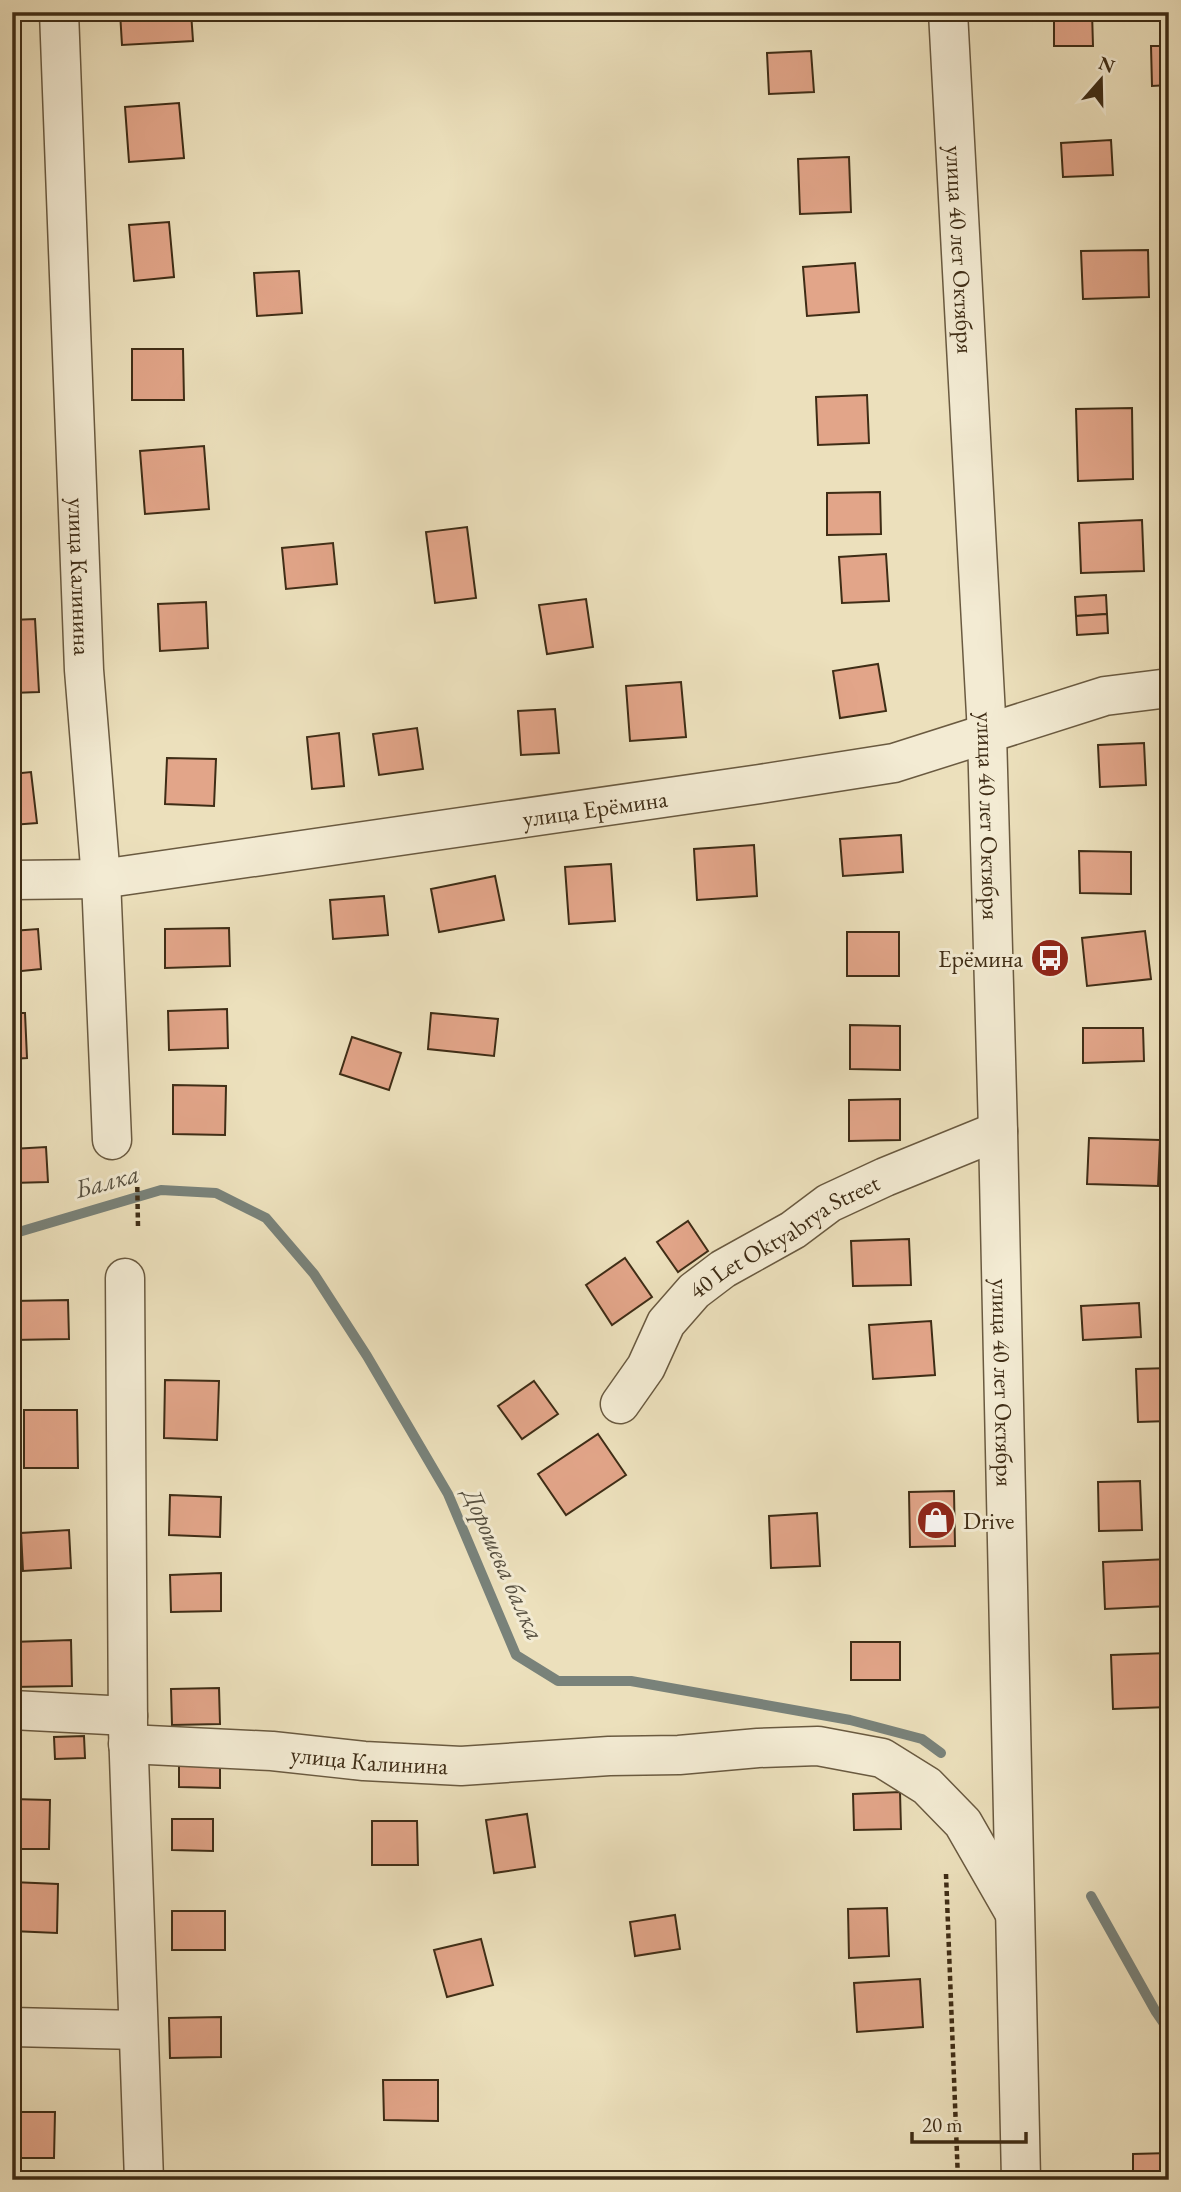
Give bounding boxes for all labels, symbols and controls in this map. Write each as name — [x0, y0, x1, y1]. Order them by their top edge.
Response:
north arrow — [1066, 46, 1136, 116]
text: N — [1095, 50, 1119, 79]
street label: улица 40 лет Октября — [940, 145, 982, 355]
street label: улица Калинина — [62, 497, 99, 656]
street label: улица 40 лет Октября — [970, 711, 1008, 921]
street label: улица Ерёмина — [520, 782, 670, 834]
bus stop icon: Ерёмина — [1029, 937, 1071, 979]
place label: Ерёмина — [938, 943, 1023, 974]
water label: Балка — [70, 1156, 143, 1206]
street label: 40 Let Oktyabrya Street — [682, 1166, 884, 1305]
street label: улица 40 лет Октября — [986, 1278, 1021, 1487]
water label: Дорошева балка — [454, 1481, 553, 1645]
shop icon: Drive — [915, 1499, 957, 1541]
place label: Drive — [963, 1505, 1014, 1536]
street label: улица Калинина — [289, 1738, 449, 1781]
scale bar — [912, 2101, 1025, 2145]
text: 20 m — [922, 2111, 963, 2138]

